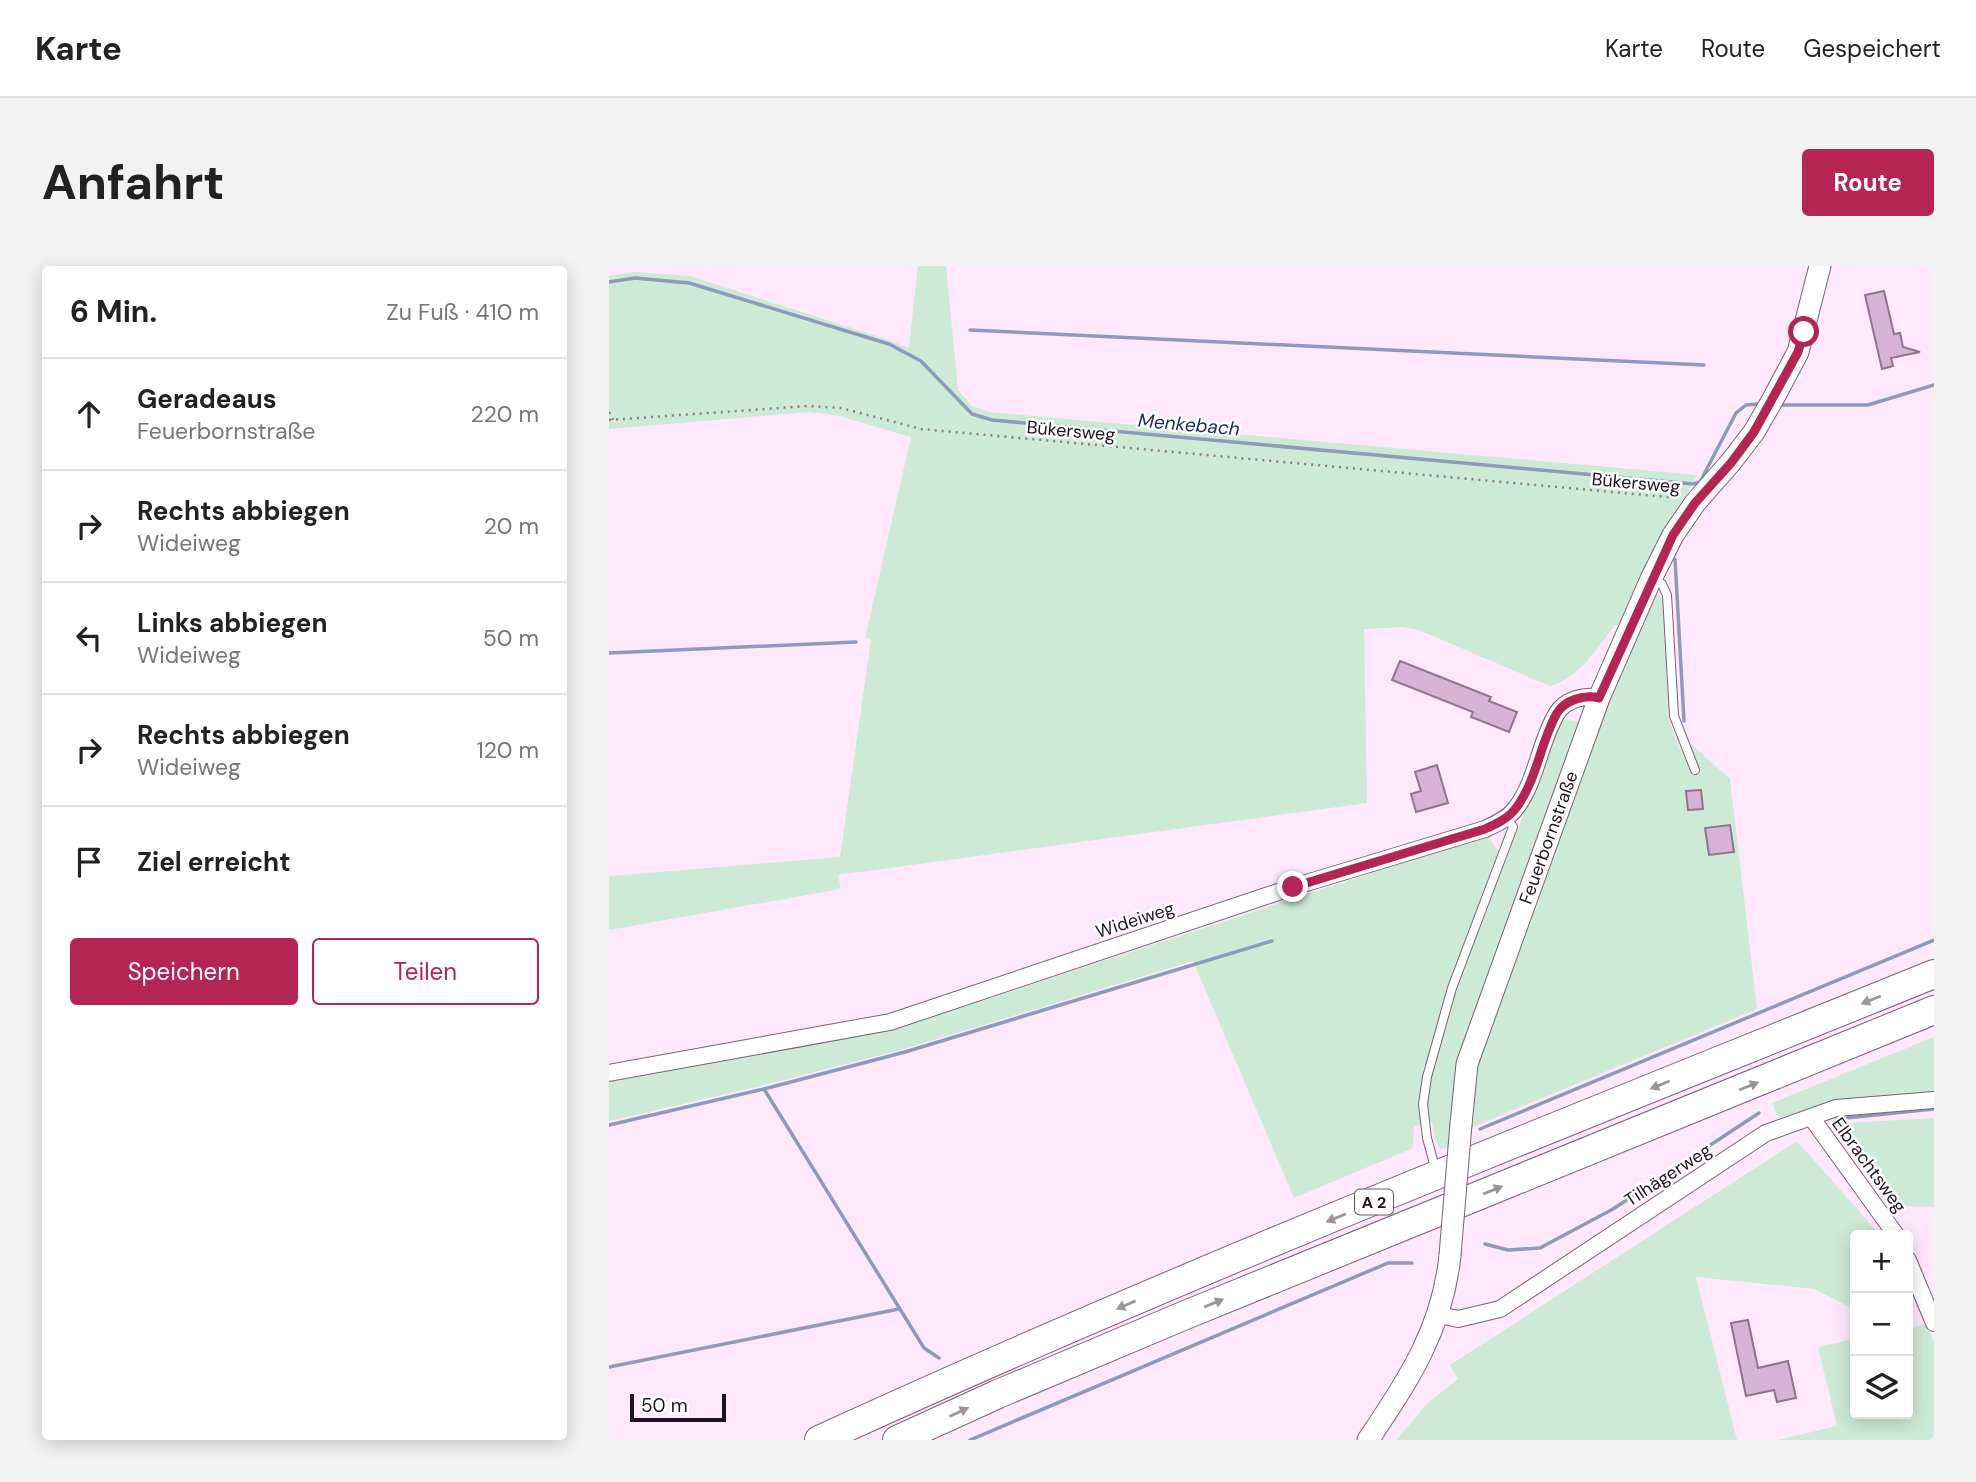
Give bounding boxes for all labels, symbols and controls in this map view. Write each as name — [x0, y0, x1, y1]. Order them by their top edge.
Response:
text: Karte — [35, 27, 122, 70]
text: Karte — [1605, 33, 1663, 64]
text: Route — [1701, 33, 1765, 64]
text: Gespeichert — [1803, 33, 1941, 64]
button: Route — [1802, 149, 1934, 216]
text: Anfahrt — [42, 150, 224, 214]
text: 6 Min. — [70, 292, 157, 331]
text: Zu Fuß · 410 m — [386, 297, 539, 327]
route start — [1788, 316, 1819, 347]
text: Geradeaus — [137, 382, 277, 416]
icon: ahead — [70, 395, 108, 433]
text: 220 m — [470, 399, 539, 429]
water label: Menkebach — [1137, 408, 1241, 441]
street label: Bükersweg — [1026, 415, 1116, 447]
text: Feuerbornstraße — [137, 416, 315, 446]
street label: Bükersweg — [1591, 467, 1681, 499]
text: Rechts abbiegen — [137, 494, 350, 528]
icon: right — [70, 507, 108, 545]
text: 20 m — [484, 511, 539, 541]
text: Wideiweg — [137, 528, 241, 558]
text: Links abbiegen — [137, 606, 327, 640]
icon: left — [70, 619, 108, 657]
text: 50 m — [483, 623, 539, 653]
text: Wideiweg — [137, 640, 241, 670]
text: Rechts abbiegen — [137, 718, 350, 752]
icon: right — [70, 731, 108, 769]
text: 120 m — [476, 735, 539, 765]
text: Wideiweg — [137, 752, 241, 782]
street label: Feuerbornstraße — [1514, 768, 1584, 907]
icon: arrive — [70, 843, 108, 881]
text: Ziel erreicht — [137, 845, 290, 879]
route end — [1277, 871, 1308, 902]
street label: Wideiweg — [1093, 896, 1177, 944]
button: Speichern — [70, 938, 298, 1005]
button: Teilen — [312, 938, 539, 1005]
one-way arrow — [1860, 994, 1881, 1005]
one-way arrow — [1649, 1080, 1670, 1091]
one-way arrow — [1738, 1080, 1759, 1091]
street label: Elbrachtsweg — [1826, 1113, 1912, 1217]
street label: Tilhägerweg — [1620, 1138, 1716, 1212]
one-way arrow — [1482, 1184, 1503, 1195]
road number: A 2 — [1355, 1190, 1393, 1214]
one-way arrow — [1325, 1212, 1346, 1223]
map controls — [1850, 1230, 1913, 1419]
button: + — [1850, 1230, 1913, 1293]
button: − — [1850, 1293, 1913, 1356]
one-way arrow — [1203, 1298, 1224, 1309]
one-way arrow — [1115, 1299, 1136, 1310]
button: layers — [1850, 1356, 1913, 1419]
scale bar — [630, 1391, 726, 1423]
text: 50 m — [641, 1393, 688, 1418]
one-way arrow — [949, 1406, 970, 1417]

